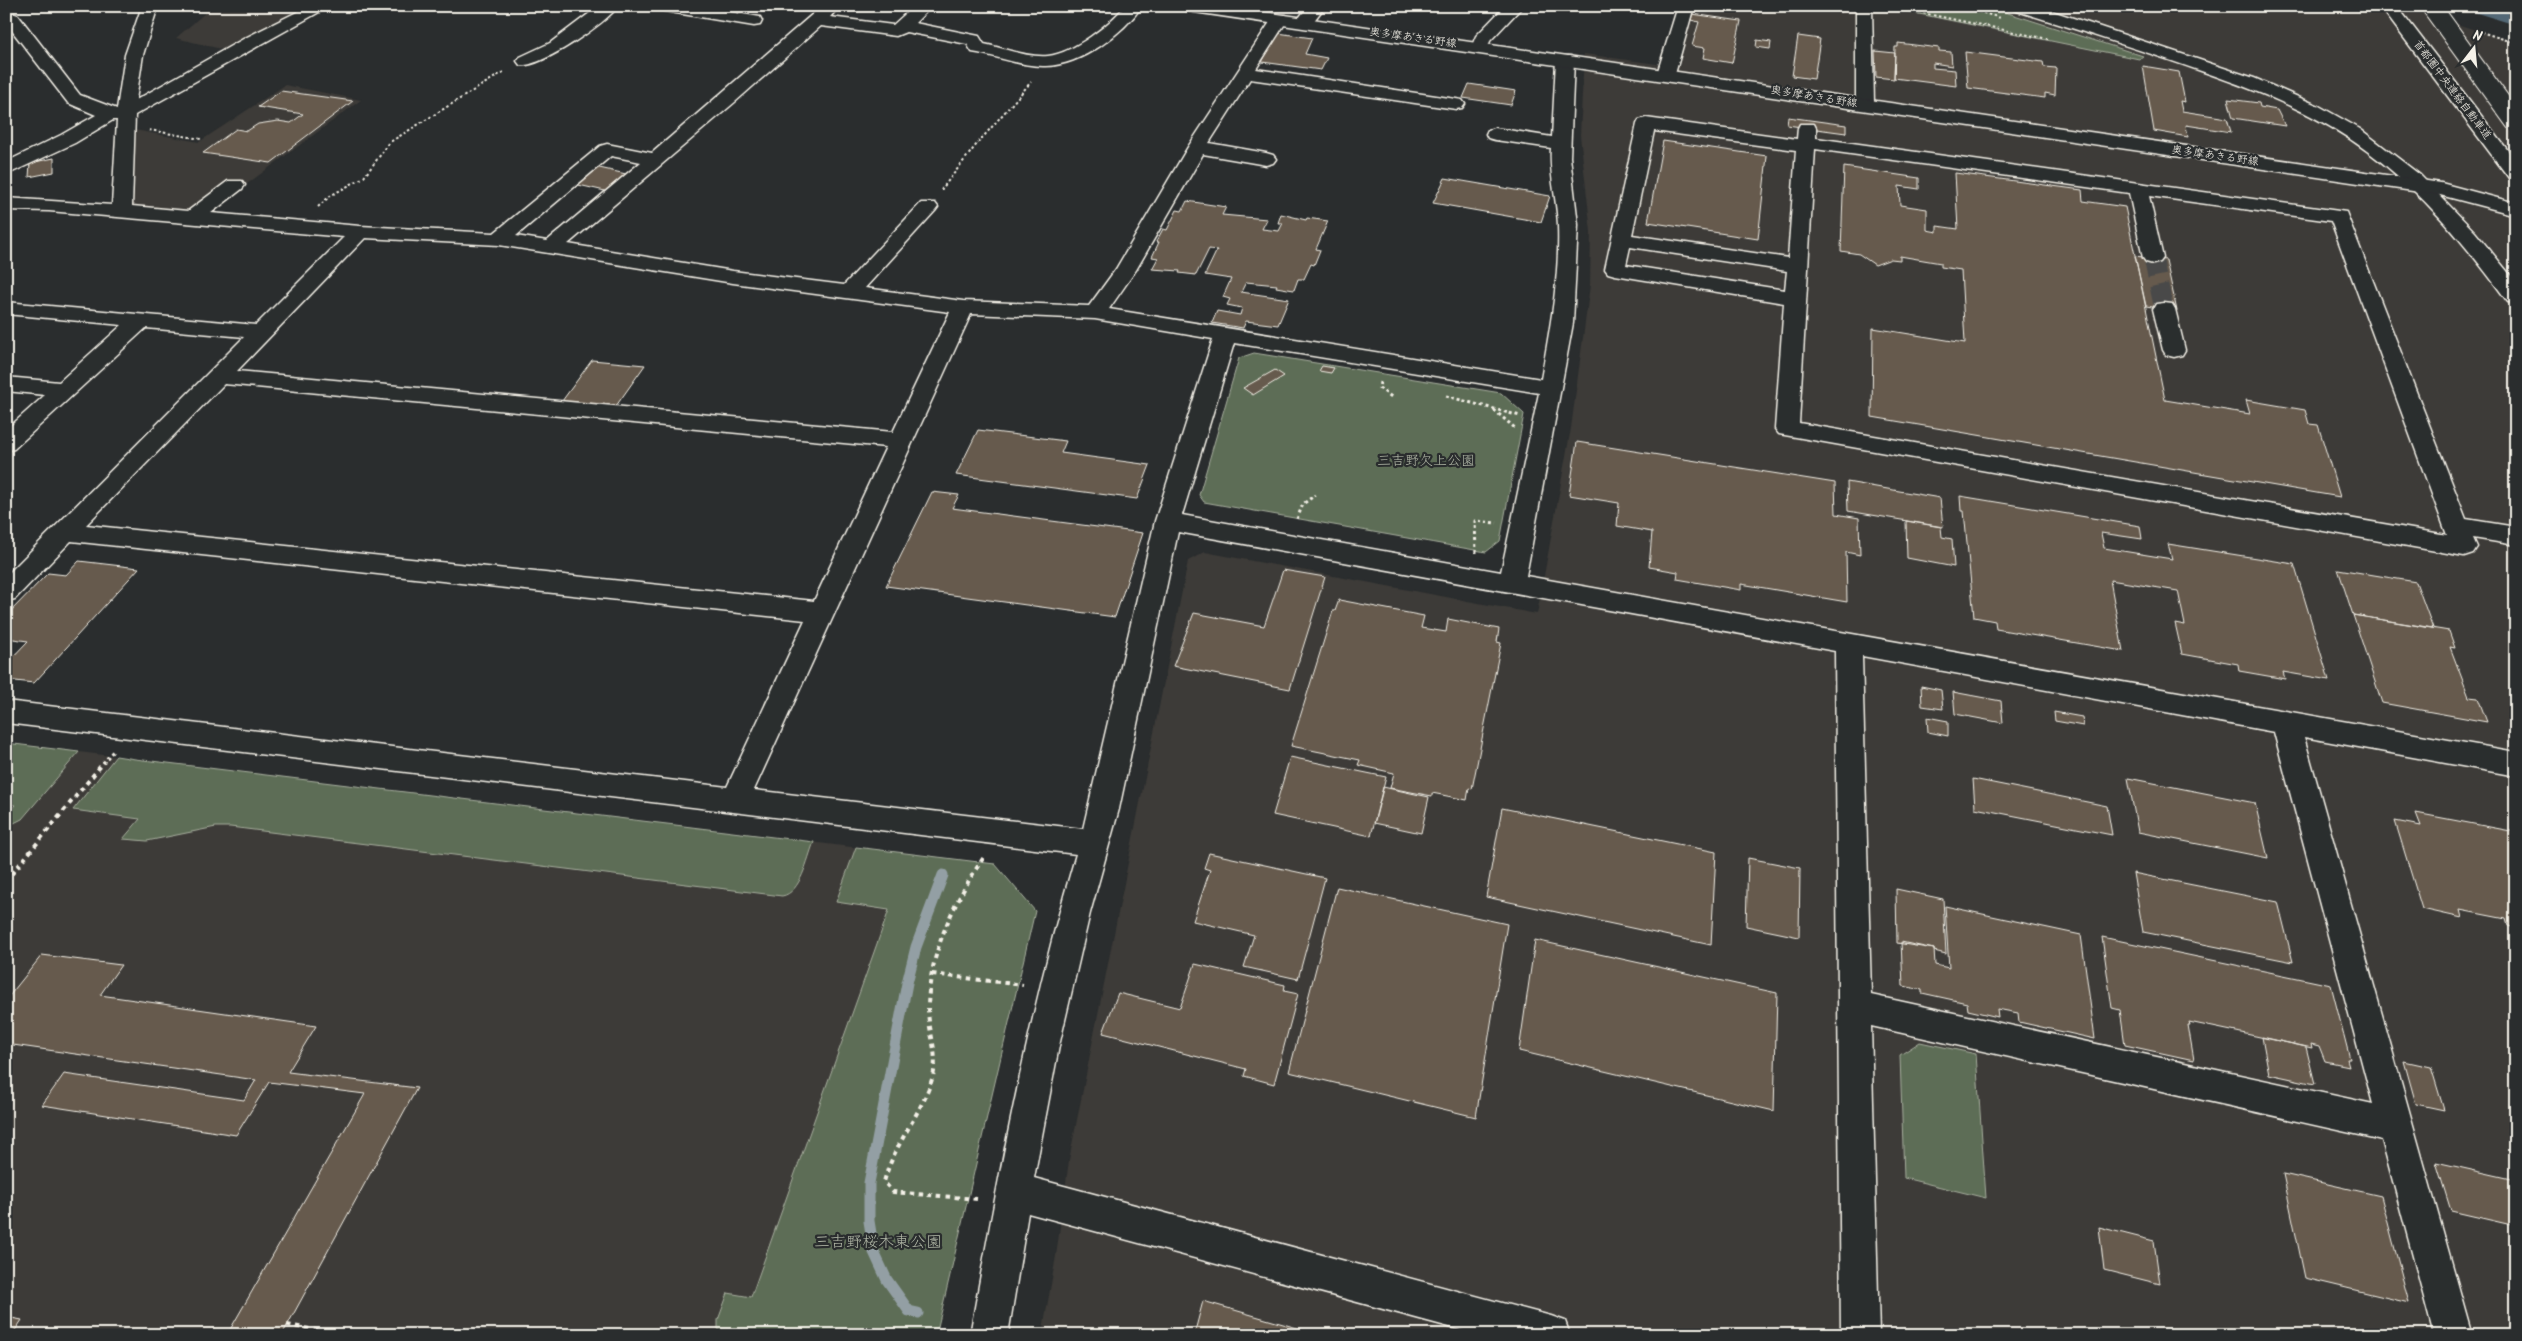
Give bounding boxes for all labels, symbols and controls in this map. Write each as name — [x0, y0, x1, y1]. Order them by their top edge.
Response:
north arrow — [2450, 22, 2500, 72]
street label: 奥多摩あきる野線 — [1368, 23, 1458, 53]
text: N — [2470, 25, 2485, 48]
street label: 首都圏中央連絡自動車道 — [2408, 36, 2496, 144]
street label: 奥多摩あきる野線 — [1769, 81, 1859, 113]
street label: 奥多摩あきる野線 — [2170, 141, 2260, 171]
park label: 三吉野欠上公園 — [1377, 450, 1475, 472]
park label: 三吉野桜木東公園 — [814, 1230, 942, 1255]

